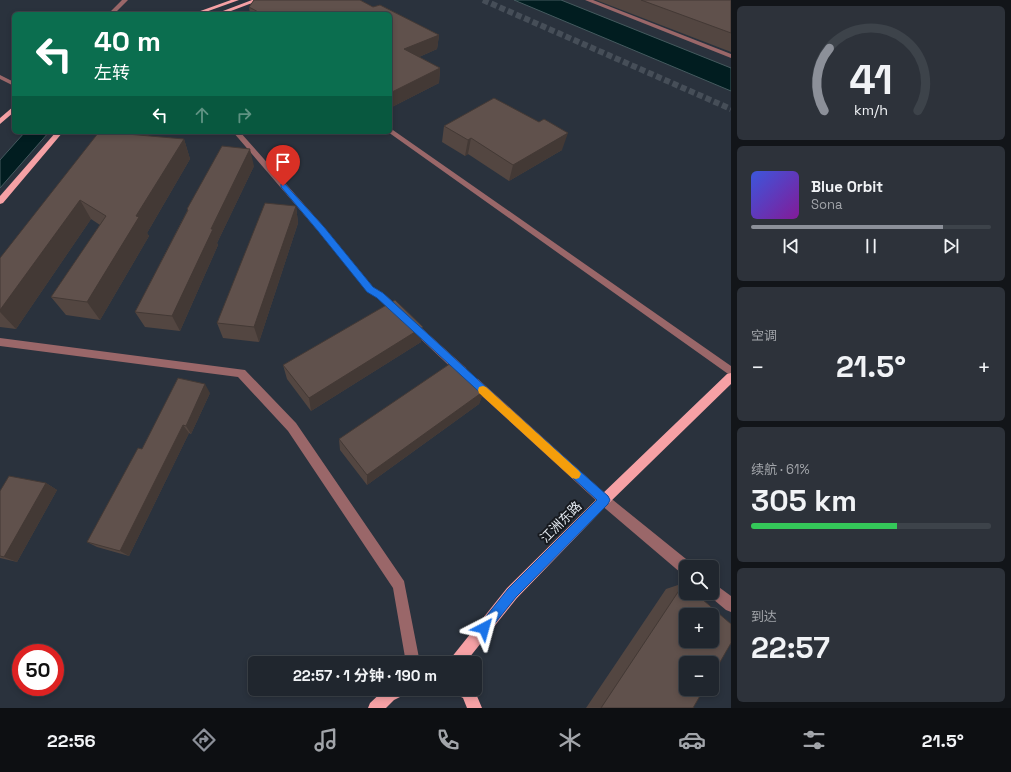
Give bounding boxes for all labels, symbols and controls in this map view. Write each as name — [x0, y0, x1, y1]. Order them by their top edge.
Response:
text: 40 m — [94, 23, 161, 59]
icon: left — [28, 28, 80, 80]
text: 41 — [849, 53, 893, 106]
text: 左转 — [94, 61, 130, 84]
text: km/h — [854, 101, 888, 119]
icon: left — [149, 104, 171, 126]
icon: ahead — [191, 104, 213, 126]
icon: right — [233, 104, 255, 126]
pin — [266, 145, 300, 186]
icon: arrive — [272, 151, 294, 173]
text: Blue Orbit — [811, 177, 883, 196]
text: Sona — [811, 196, 842, 213]
icon: previous — [780, 235, 802, 257]
icon: pause — [860, 235, 882, 257]
icon: next — [940, 235, 962, 257]
text: 空调 — [751, 327, 777, 344]
text: 21.5° — [836, 347, 906, 386]
text: − — [751, 353, 765, 381]
text: + — [977, 353, 991, 381]
text: 续航 · 61% — [751, 461, 810, 478]
text: 305 km — [751, 481, 857, 520]
street label: 江洲东路 — [537, 498, 585, 546]
map controls — [679, 560, 719, 696]
button: search — [679, 560, 719, 600]
position arrow — [463, 607, 505, 649]
button: + — [679, 608, 719, 648]
text: 到达 — [751, 608, 777, 625]
text: 22:57 — [751, 628, 830, 667]
speed limit sign: 50 — [12, 644, 64, 696]
button: − — [679, 656, 719, 696]
text: 22:57 · 1 分钟 · 190 m — [293, 666, 437, 685]
icon: directions — [190, 726, 218, 754]
icon: music — [312, 726, 340, 754]
icon: phone — [434, 726, 462, 754]
icon: climate — [556, 726, 584, 754]
icon: car — [678, 726, 706, 754]
icon: filters — [800, 726, 828, 754]
text: 22:56 — [47, 729, 96, 752]
text: 21.5° — [922, 729, 964, 752]

